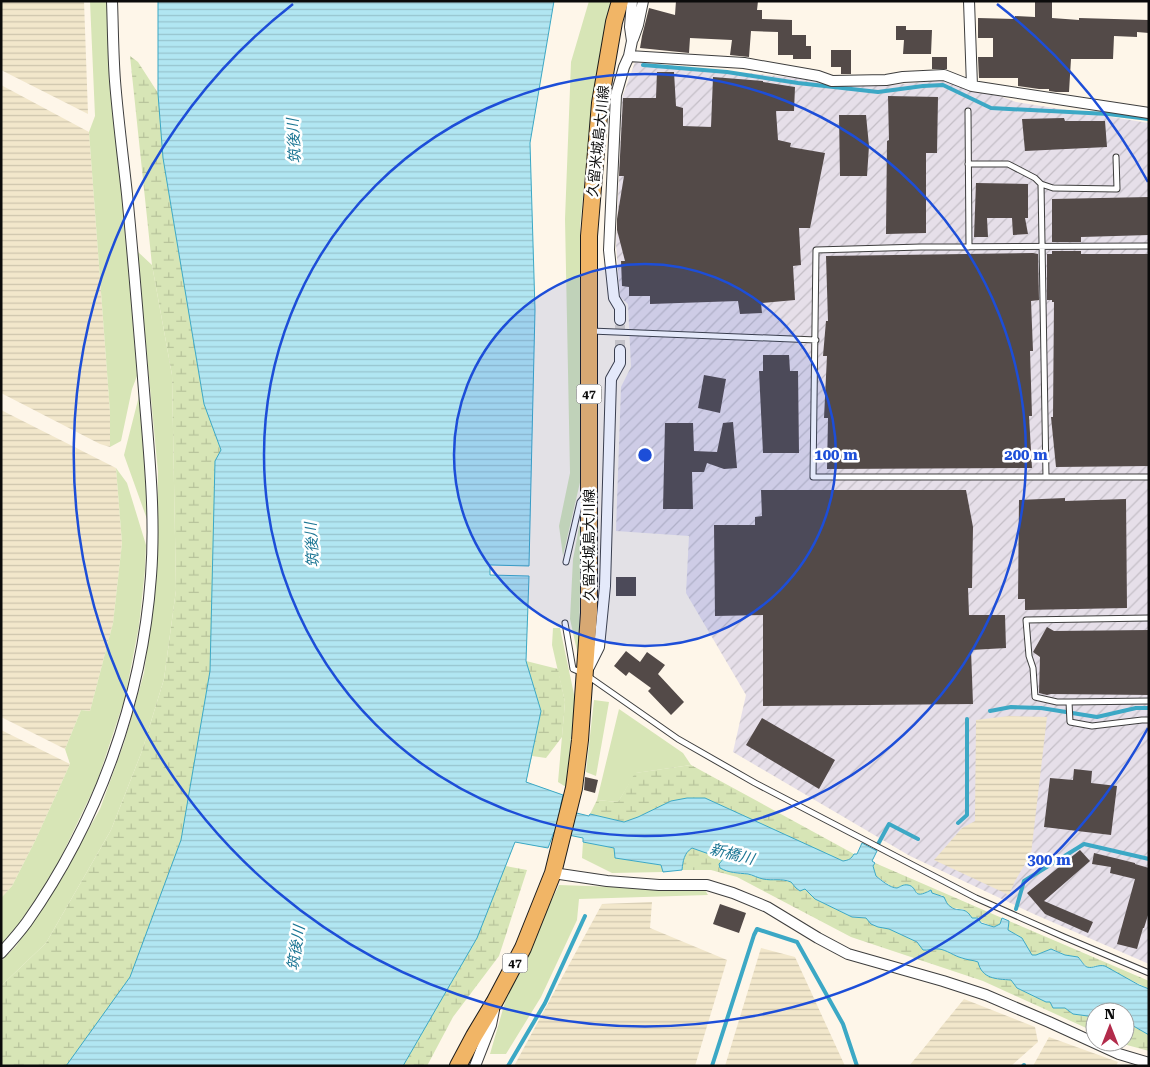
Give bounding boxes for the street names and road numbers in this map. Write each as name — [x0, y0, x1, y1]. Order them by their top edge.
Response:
street label: 久留米城島大川線 — [584, 84, 612, 198]
road number: 47 — [576, 384, 602, 404]
street label: 久留米城島大川線 — [581, 489, 597, 601]
road number: 47 — [502, 954, 528, 972]

